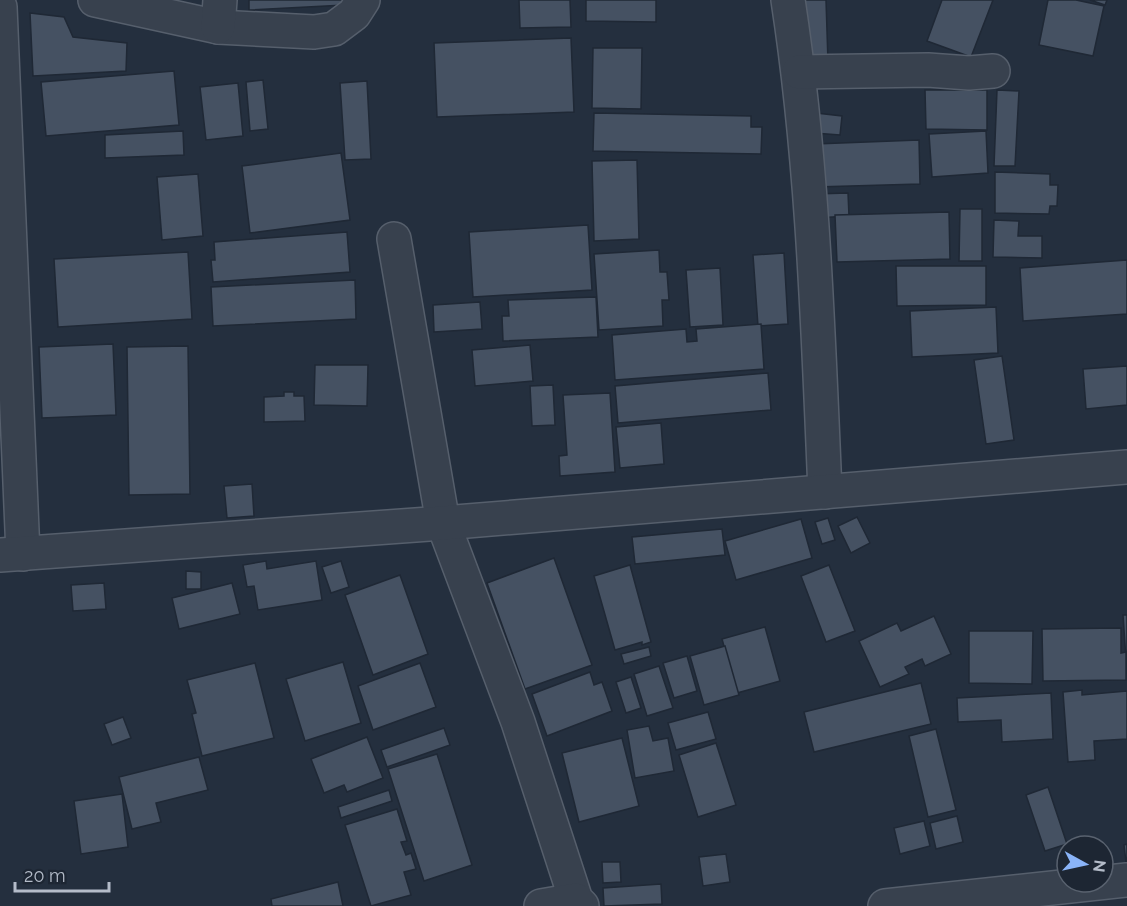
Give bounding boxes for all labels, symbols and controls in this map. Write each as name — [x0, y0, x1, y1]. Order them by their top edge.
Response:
north arrow — [1055, 834, 1115, 894]
scale bar — [15, 855, 110, 893]
text: N — [1089, 859, 1110, 873]
text: 20 m — [24, 865, 66, 886]

